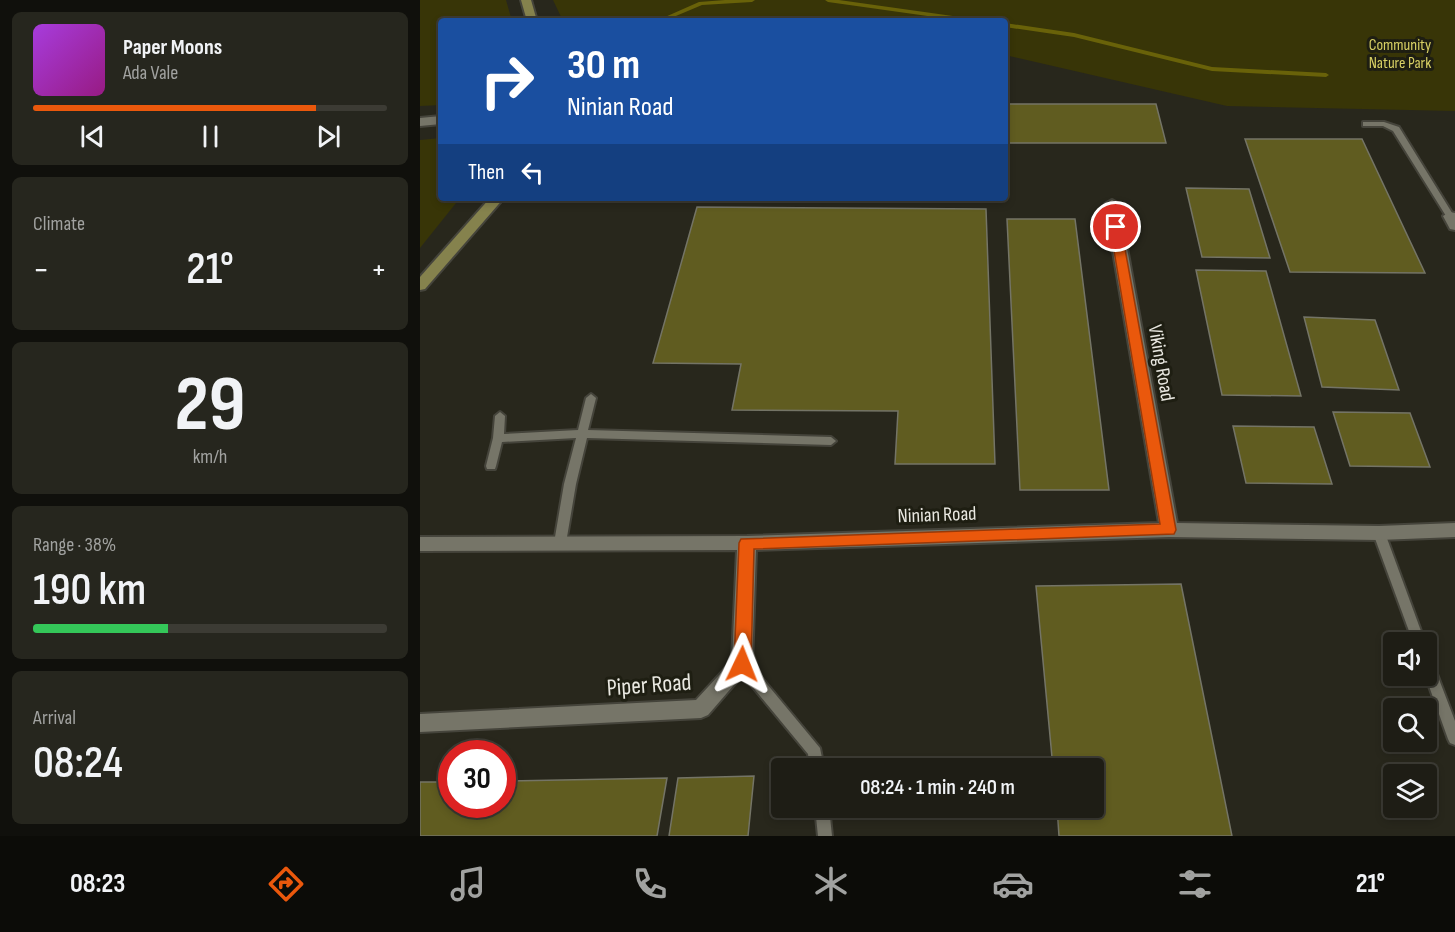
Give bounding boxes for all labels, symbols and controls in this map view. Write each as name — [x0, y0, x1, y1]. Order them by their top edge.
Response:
text: Paper Moons — [123, 34, 222, 61]
park label: Community Nature Park — [1369, 36, 1431, 73]
text: 30 m — [567, 40, 640, 91]
icon: right — [468, 42, 546, 120]
text: Ada Vale — [123, 61, 178, 85]
text: Ninian Road — [567, 91, 674, 123]
icon: previous — [76, 120, 109, 153]
icon: pause — [194, 120, 227, 153]
icon: next — [312, 120, 345, 153]
icon: left — [516, 156, 549, 189]
text: Then — [468, 159, 504, 186]
pin — [1090, 201, 1141, 252]
icon: arrive — [1099, 210, 1132, 243]
text: Climate — [33, 212, 85, 236]
text: 21° — [186, 242, 234, 297]
text: − — [33, 250, 49, 290]
text: + — [371, 250, 387, 290]
street label: Viking Road — [1142, 323, 1180, 403]
text: 29 — [174, 359, 246, 452]
text: km/h — [193, 445, 227, 469]
street label: Ninian Road — [897, 502, 977, 528]
text: Range · 38% — [33, 533, 116, 557]
text: 190 km — [33, 563, 146, 618]
position arrow — [710, 632, 774, 696]
map controls — [1383, 632, 1437, 818]
button: sound — [1383, 632, 1437, 686]
street label: Piper Road — [606, 668, 692, 702]
button: search — [1383, 698, 1437, 752]
text: Arrival — [33, 706, 76, 730]
text: 08:24 — [33, 736, 123, 791]
speed limit sign: 30 — [438, 740, 516, 818]
button: layers — [1383, 764, 1437, 818]
text: 08:24 · 1 min · 240 m — [860, 774, 1015, 801]
icon: directions — [265, 863, 307, 905]
icon: music — [447, 863, 489, 905]
icon: phone — [629, 863, 671, 905]
icon: climate — [810, 863, 852, 905]
icon: car — [992, 863, 1034, 905]
icon: filters — [1174, 863, 1216, 905]
text: 08:23 — [70, 868, 125, 900]
text: 21° — [1356, 868, 1385, 900]

